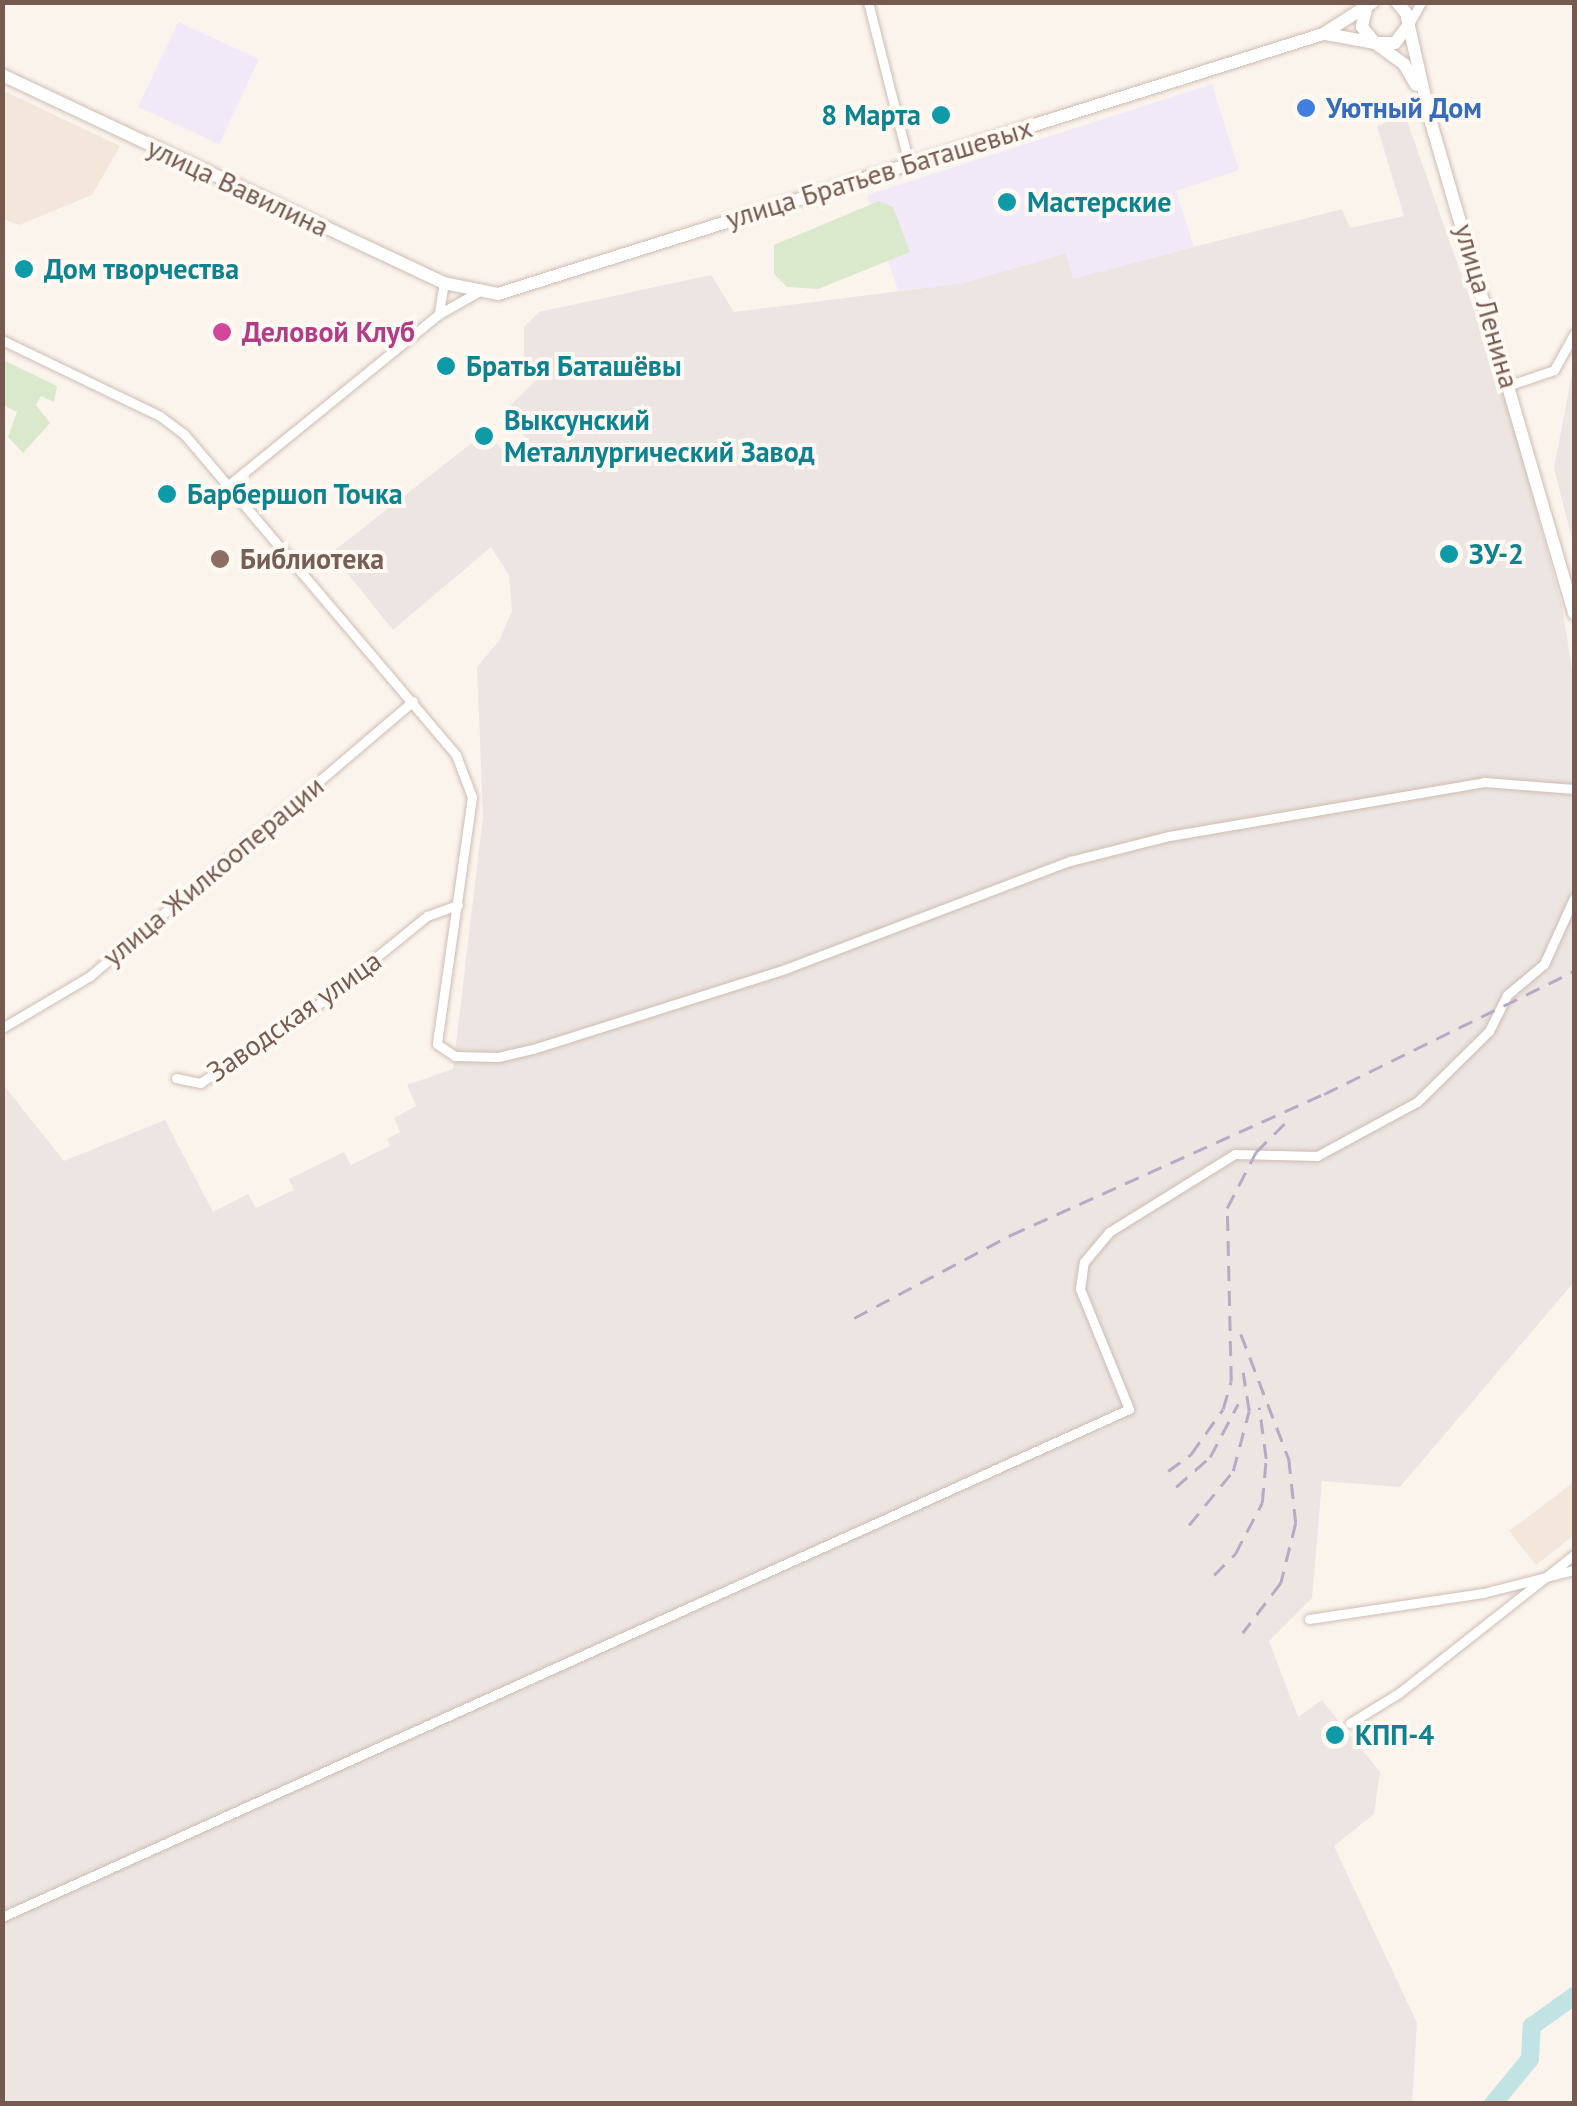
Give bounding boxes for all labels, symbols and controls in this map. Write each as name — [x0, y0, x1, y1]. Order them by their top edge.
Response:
place label: Уютный Дом — [1326, 91, 1482, 125]
marker: Уютный Дом — [1295, 97, 1317, 119]
place label: 8 Марта — [821, 98, 921, 132]
marker: 8 Марта — [930, 104, 952, 126]
street label: улица Братьев Баташевых — [722, 110, 1036, 236]
street label: улица Вавилина — [142, 130, 334, 244]
place label: Мастерские — [1027, 185, 1171, 219]
marker: Мастерские — [996, 191, 1018, 213]
street label: улица Ленина — [1447, 220, 1527, 392]
place label: Дом творчества — [44, 252, 240, 286]
marker: Дом творчества — [13, 258, 35, 280]
place label: Деловой Клуб — [242, 315, 415, 349]
marker: Деловой Клуб — [211, 321, 233, 343]
place label: Братья Баташёвы — [466, 349, 682, 383]
marker: Братья Баташёвы — [435, 355, 457, 377]
place label: Выксунский Металлургический Завод — [504, 403, 815, 469]
marker: Выксунский Металлургический Завод — [473, 425, 495, 447]
place label: Барбершоп Точка — [187, 477, 404, 511]
marker: Барбершоп Точка — [156, 483, 178, 505]
place label: ЗУ-2 — [1469, 537, 1524, 571]
place label: Библиотека — [240, 542, 384, 576]
marker: ЗУ-2 — [1438, 543, 1460, 565]
marker: Библиотека — [209, 548, 231, 570]
street label: улица Жилкооперации — [96, 769, 330, 973]
street label: Заводская улица — [200, 943, 388, 1089]
place label: КПП-4 — [1355, 1718, 1434, 1752]
marker: КПП-4 — [1324, 1724, 1346, 1746]

